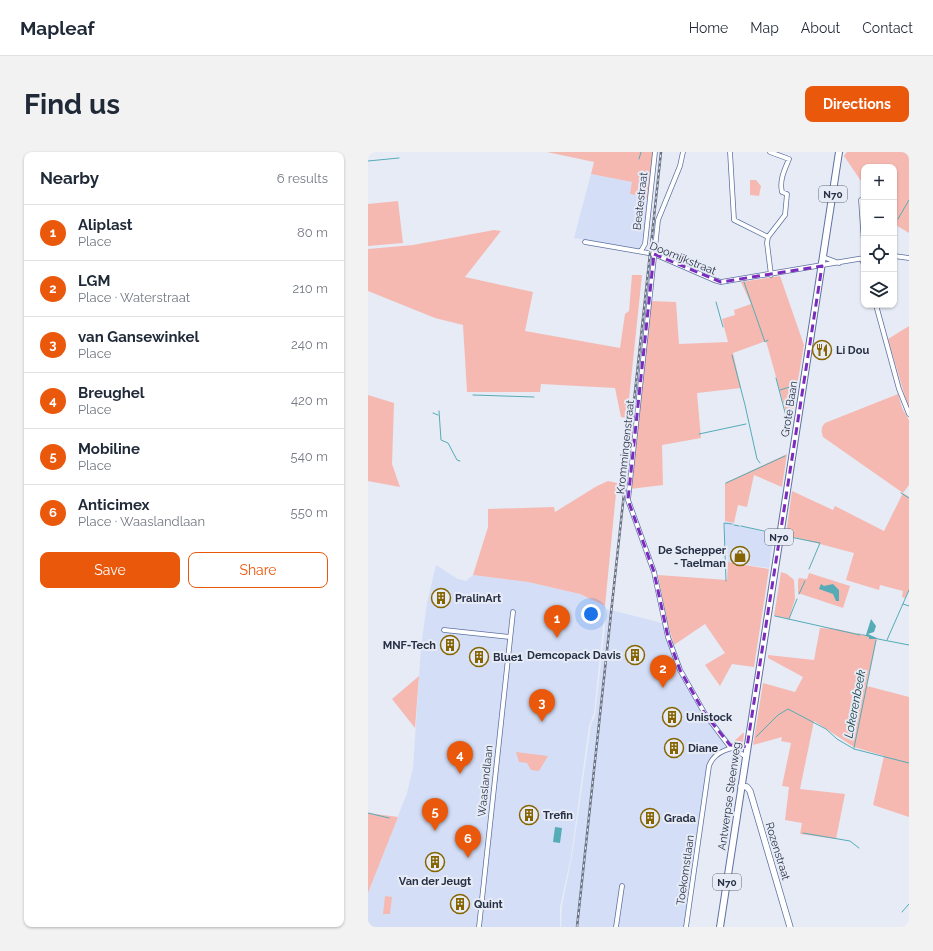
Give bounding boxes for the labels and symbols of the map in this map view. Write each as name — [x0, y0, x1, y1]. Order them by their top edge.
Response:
street label: Beatestraat — [630, 171, 651, 231]
road number: N70 — [819, 186, 847, 202]
street label: Doornijkstraat — [648, 239, 718, 278]
restaurant icon: Li Dou — [811, 339, 833, 361]
place label: Li Dou — [836, 344, 869, 357]
street label: Grote Baan — [779, 380, 800, 438]
street label: Krommingenstraat — [614, 399, 637, 495]
road number: N70 — [765, 529, 793, 545]
place label: De Schepper - Taelman — [658, 544, 727, 570]
shop icon: De Schepper - Taelman — [729, 545, 751, 567]
building icon: PralinArt — [430, 587, 452, 609]
place label: PralinArt — [455, 592, 502, 605]
your location — [581, 604, 601, 624]
pin: 1 — [544, 605, 570, 638]
building icon: MNF-Tech — [439, 634, 461, 656]
place label: MNF-Tech — [383, 639, 436, 652]
building icon: Demcopack Davis — [624, 644, 646, 666]
building icon: Blue1 — [468, 646, 490, 668]
place label: Demcopack Davis — [527, 649, 622, 662]
place label: Blue1 — [493, 651, 523, 664]
pin: 2 — [650, 655, 676, 688]
water label: Lokerenbeek — [841, 668, 869, 739]
pin: 3 — [529, 689, 555, 722]
building icon: Unistock — [661, 706, 683, 728]
place label: Unistock — [686, 711, 733, 724]
building icon: Diane — [663, 737, 685, 759]
pin: 4 — [447, 741, 473, 774]
street label: Antwerpse Steenweg — [715, 741, 744, 851]
place label: Diane — [688, 742, 719, 755]
street label: Waaslandlaan — [475, 745, 496, 817]
pin: 5 — [422, 798, 448, 831]
building icon: Trefin — [518, 804, 540, 826]
building icon: Grada — [639, 807, 661, 829]
place label: Trefin — [543, 809, 573, 822]
place label: Grada — [664, 812, 696, 825]
street label: Rozenstraat — [763, 821, 793, 882]
pin: 6 — [455, 825, 481, 858]
street label: Toekomstlaan — [674, 834, 697, 906]
building icon: Van der Jeugt — [424, 851, 446, 873]
road number: N70 — [713, 874, 741, 890]
place label: Van der Jeugt — [399, 875, 472, 888]
building icon: Quint — [449, 893, 471, 915]
place label: Quint — [474, 898, 504, 911]

